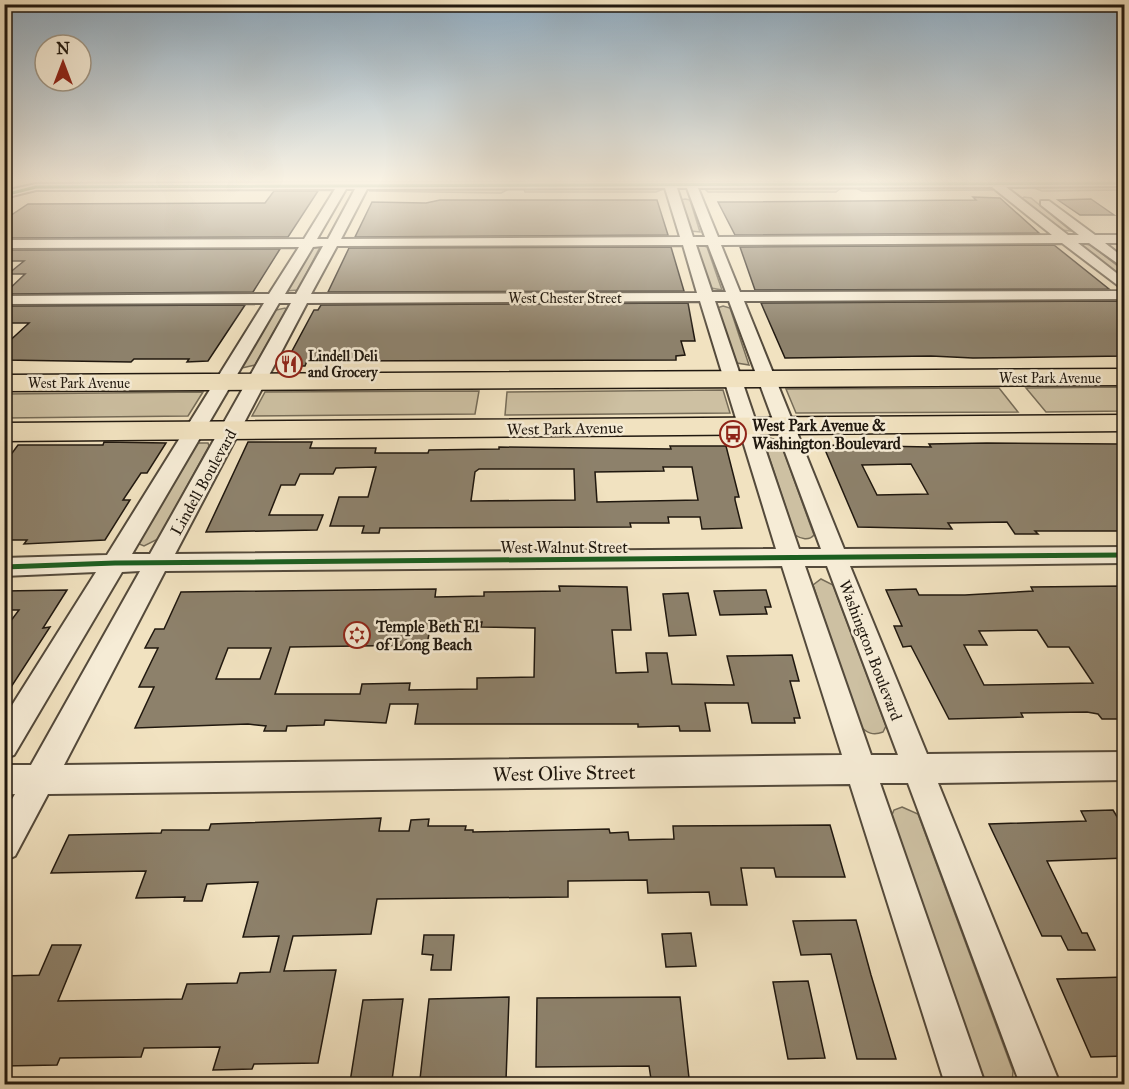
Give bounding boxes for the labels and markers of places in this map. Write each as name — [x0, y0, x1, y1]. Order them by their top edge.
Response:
place label: Lindell Deli and Grocery — [308, 348, 379, 382]
restaurant icon: Lindell Deli and Grocery — [274, 349, 304, 379]
place label: West Park Avenue & Washington Boulevard — [752, 416, 902, 454]
bus stop icon: West Park Avenue & Washington Boulevard — [718, 419, 748, 449]
place label: Temple Beth El of Long Beach — [375, 617, 480, 655]
synagogue icon: Temple Beth El of Long Beach — [342, 620, 372, 650]

